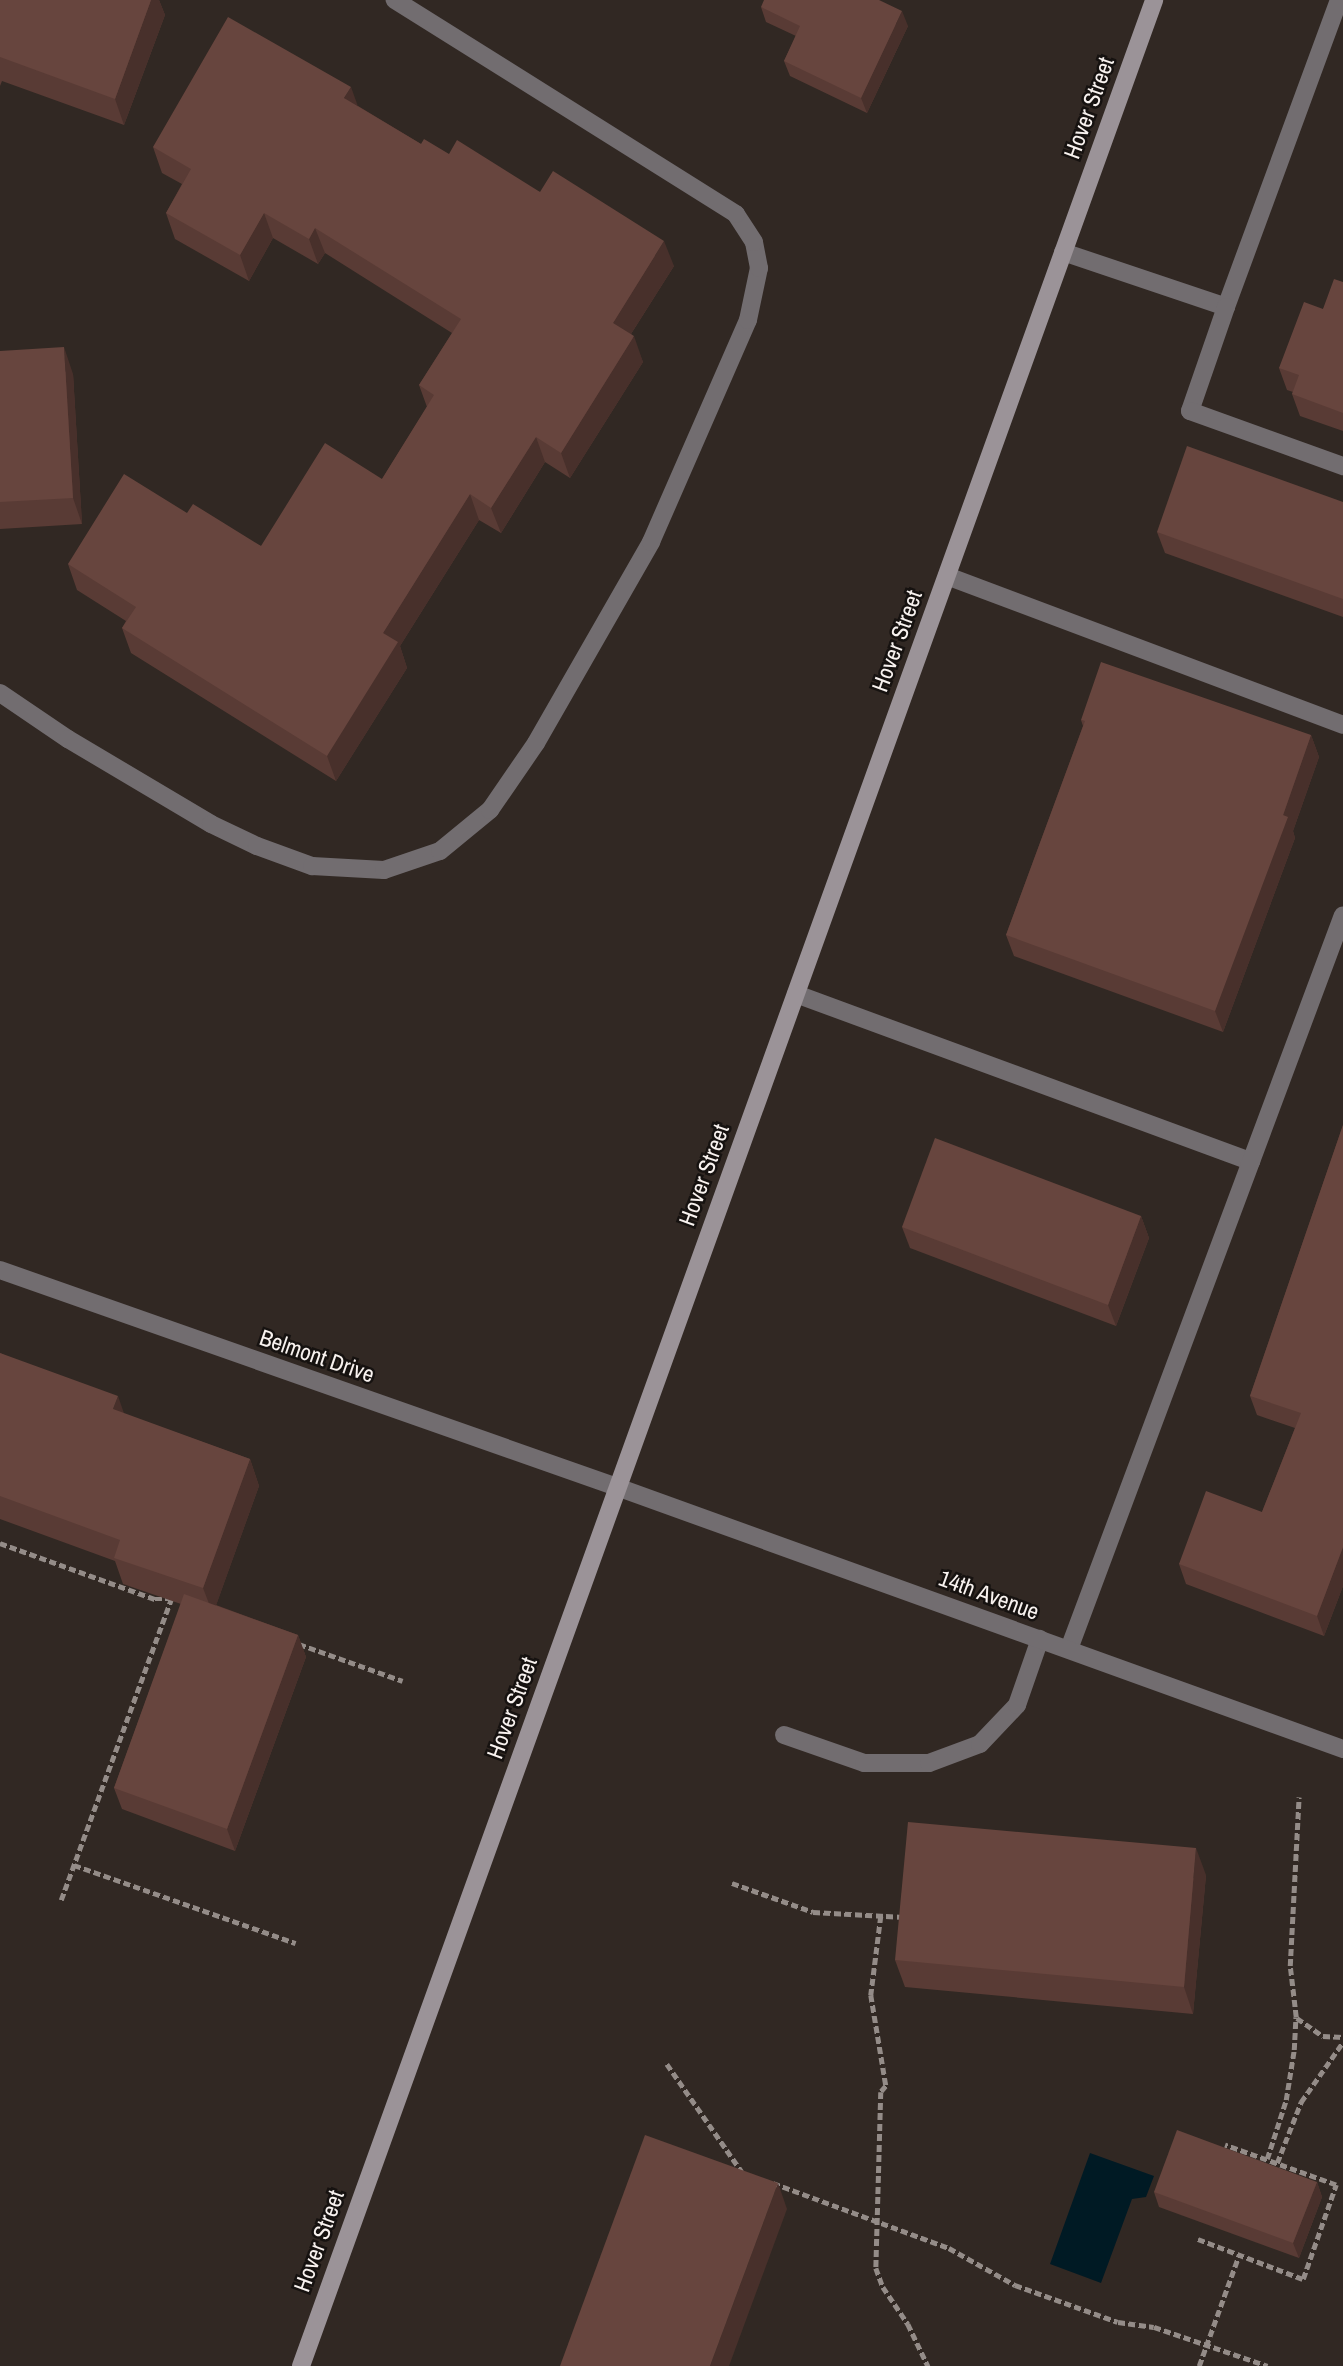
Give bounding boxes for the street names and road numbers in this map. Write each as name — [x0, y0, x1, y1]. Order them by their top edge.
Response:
street label: Hover Street — [1058, 54, 1120, 162]
street label: Hover Street — [866, 587, 928, 695]
street label: Hover Street — [673, 1121, 735, 1229]
street label: Belmont Drive — [256, 1324, 378, 1388]
street label: 14th Avenue — [935, 1564, 1043, 1626]
street label: Hover Street — [481, 1654, 543, 1762]
street label: Hover Street — [288, 2187, 350, 2295]

